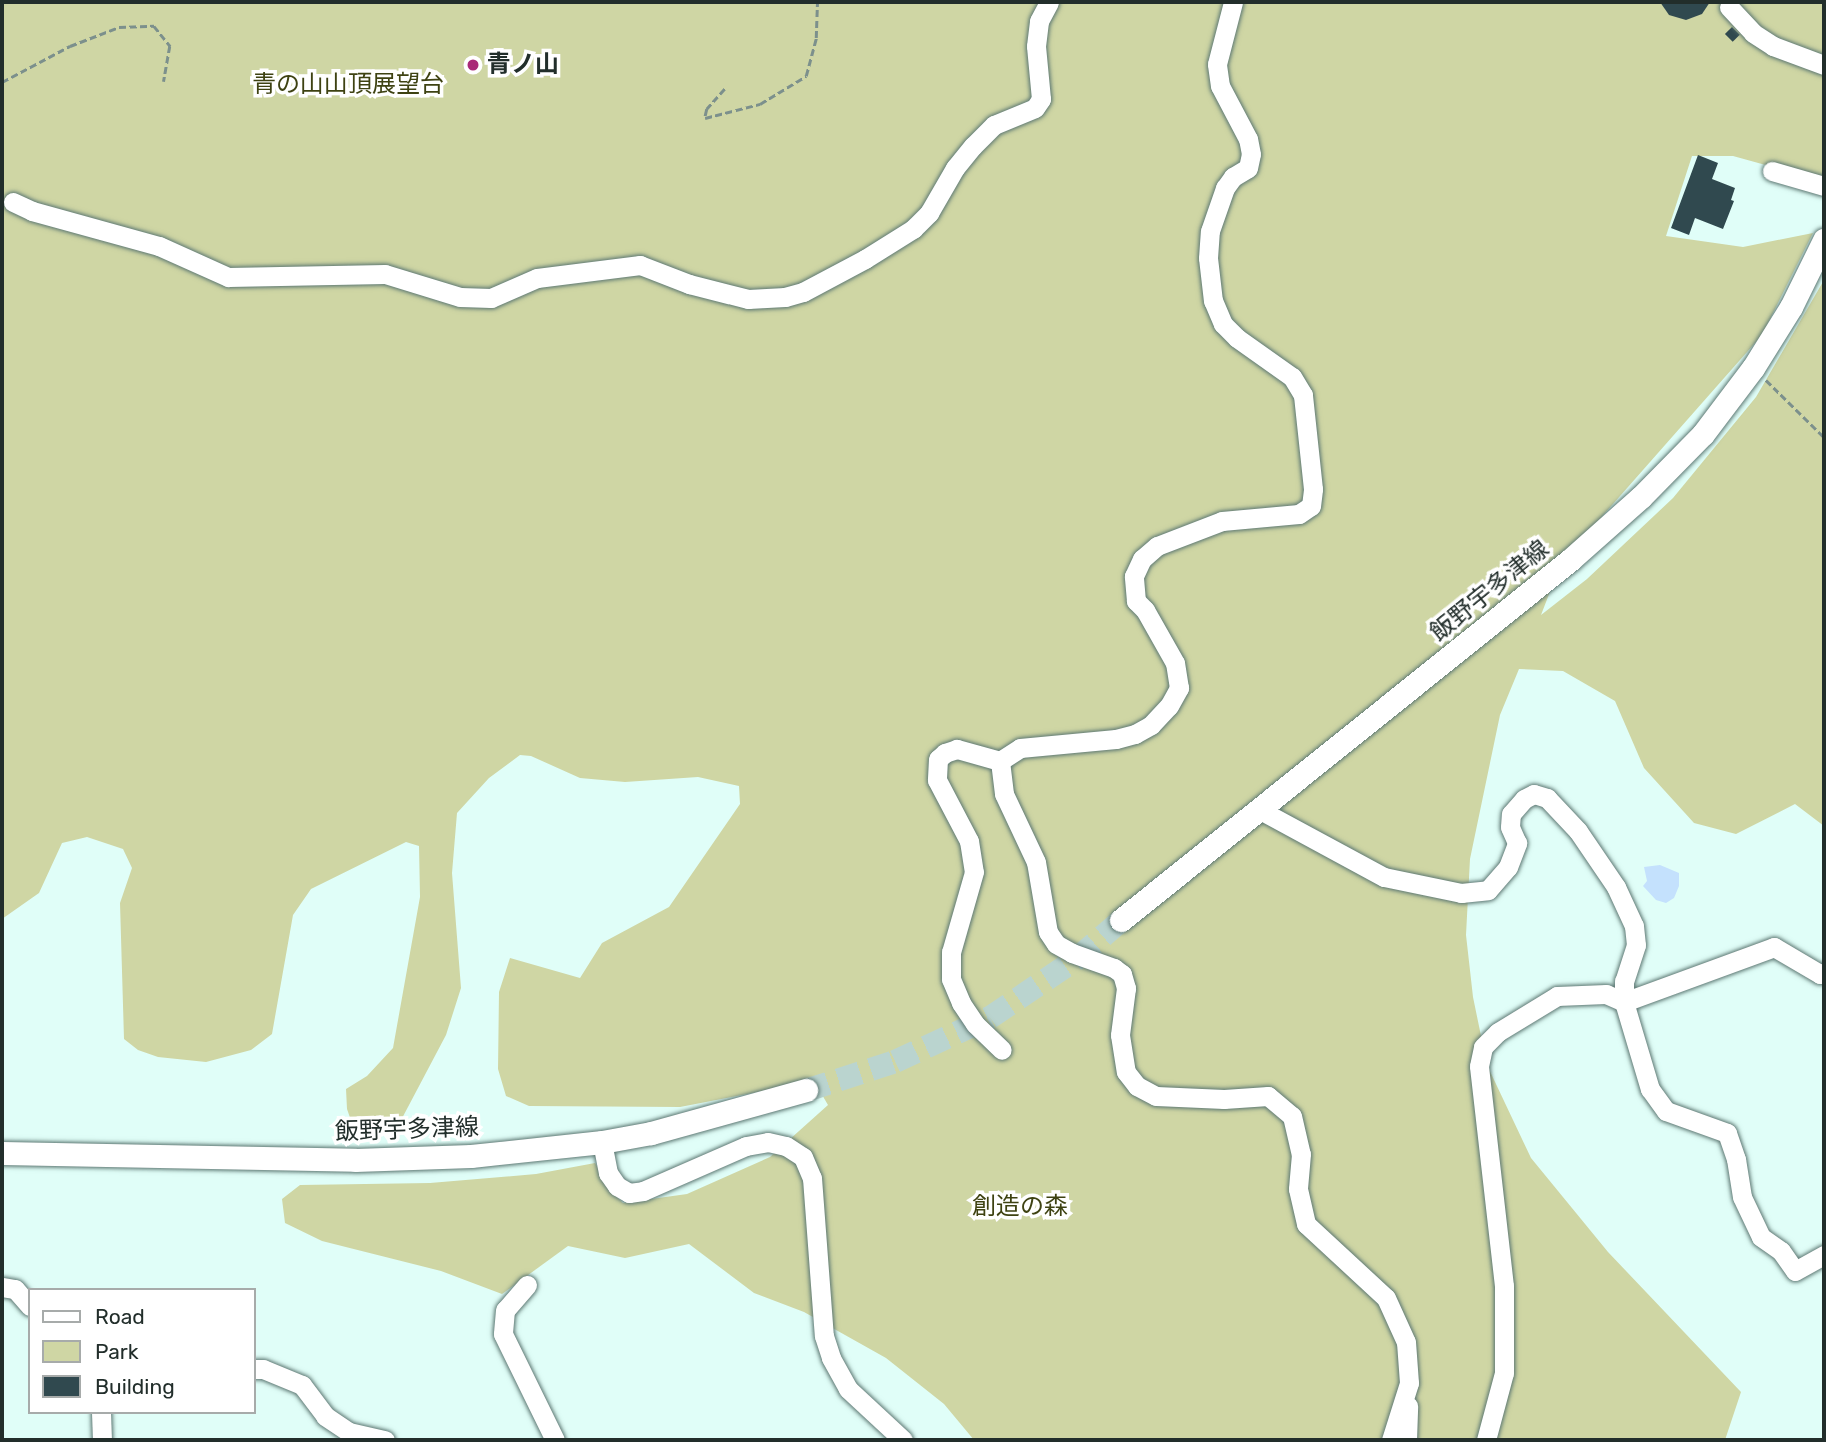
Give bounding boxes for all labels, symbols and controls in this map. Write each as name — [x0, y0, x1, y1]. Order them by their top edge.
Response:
place label: 青ノ山 — [487, 51, 559, 79]
marker: 青ノ山 — [465, 57, 481, 73]
park label: 青の山山頂展望台 — [252, 71, 444, 99]
street label: 飯野宇多津線 — [1425, 534, 1555, 648]
street label: 飯野宇多津線 — [335, 1113, 479, 1147]
park label: 創造の森 — [972, 1193, 1068, 1221]
legend — [28, 1288, 256, 1414]
text: Road — [95, 1304, 145, 1329]
text: Park — [95, 1339, 139, 1364]
text: Building — [95, 1374, 175, 1399]

